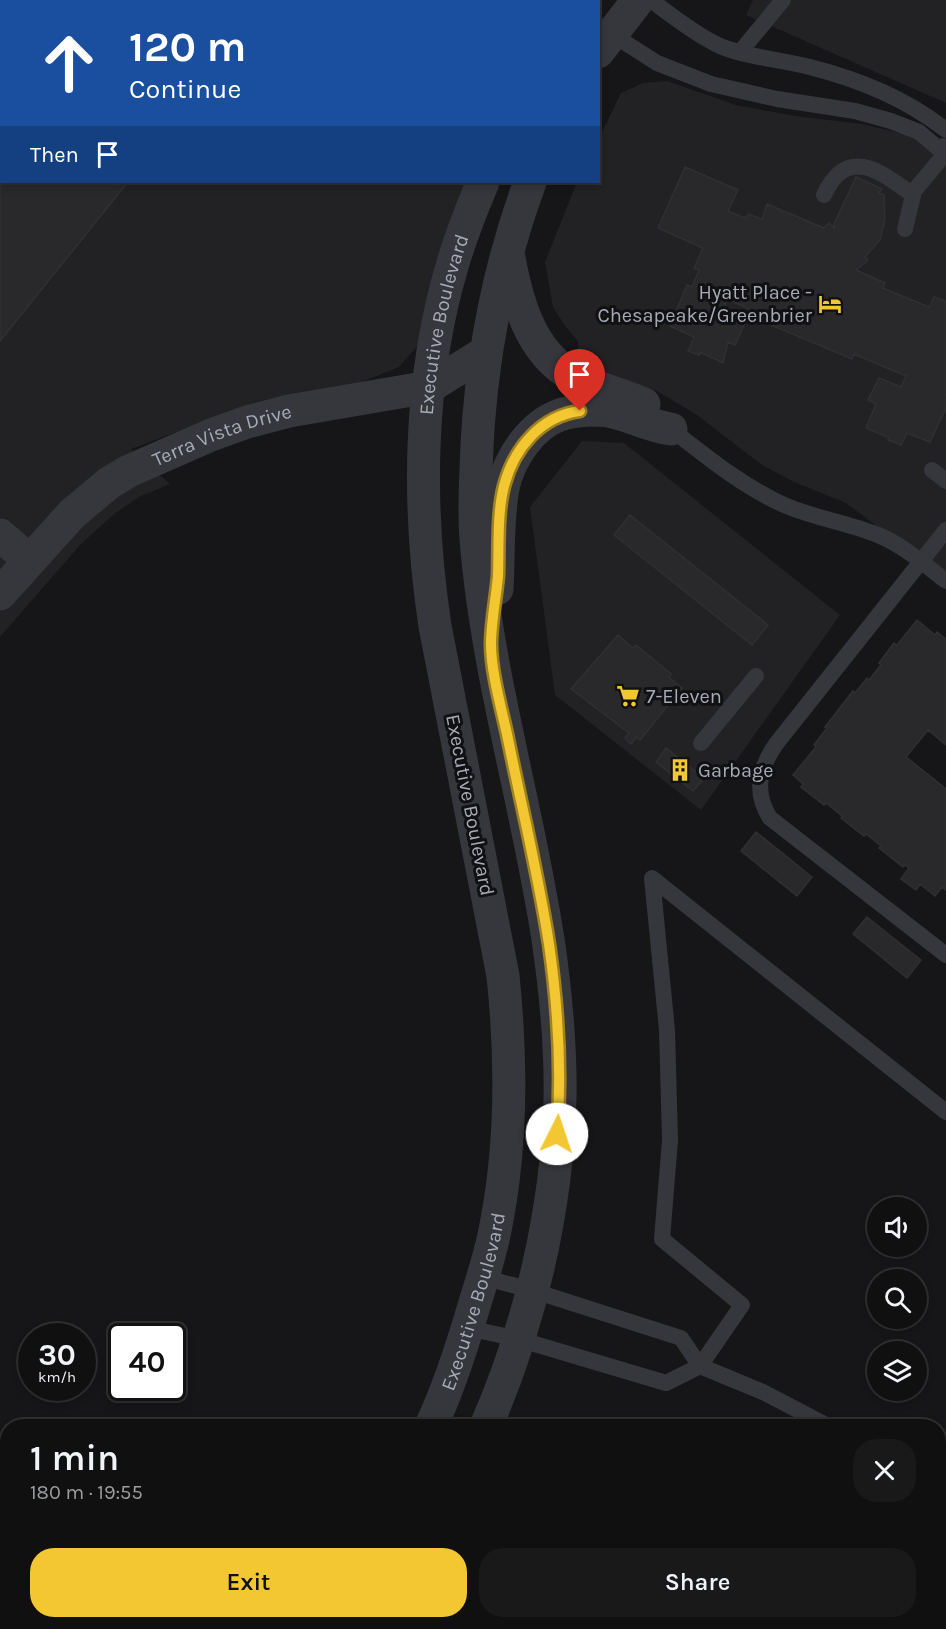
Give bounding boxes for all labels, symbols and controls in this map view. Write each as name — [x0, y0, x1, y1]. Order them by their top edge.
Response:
text: 120 m — [129, 22, 246, 72]
icon: ahead — [30, 24, 108, 102]
text: Continue — [129, 73, 241, 105]
icon: arrive — [91, 138, 124, 171]
text: Then — [30, 142, 79, 168]
street label: Executive Boulevard — [414, 231, 473, 416]
place label: Hyatt Place - Chesapeake/Greenbrier — [597, 281, 813, 327]
hotel icon: Hyatt Place - Chesapeake/Greenbrier — [817, 291, 843, 317]
pin — [554, 349, 605, 411]
icon: arrive — [563, 358, 596, 391]
street label: Terra Vista Drive — [149, 399, 294, 471]
supermarket icon: 7-Eleven — [615, 683, 641, 709]
place label: 7-Eleven — [646, 685, 722, 708]
street label: Executive Boulevard — [441, 712, 499, 898]
building icon: Garbage — [667, 757, 693, 783]
place label: Garbage — [698, 759, 774, 782]
position arrow — [525, 1102, 589, 1166]
map controls — [867, 1197, 927, 1401]
button: sound — [867, 1197, 927, 1257]
street label: Executive Boulevard — [436, 1211, 510, 1393]
button: search — [867, 1269, 927, 1329]
speed limit sign: 40 — [108, 1323, 186, 1401]
text: 30 — [38, 1337, 76, 1373]
button: layers — [867, 1341, 927, 1401]
text: km/h — [38, 1368, 76, 1386]
text: 1 min — [30, 1437, 119, 1479]
button: close — [853, 1439, 916, 1502]
text: 180 m · 19:55 — [30, 1481, 143, 1504]
button: Exit — [30, 1548, 467, 1617]
button: Share — [479, 1548, 916, 1617]

